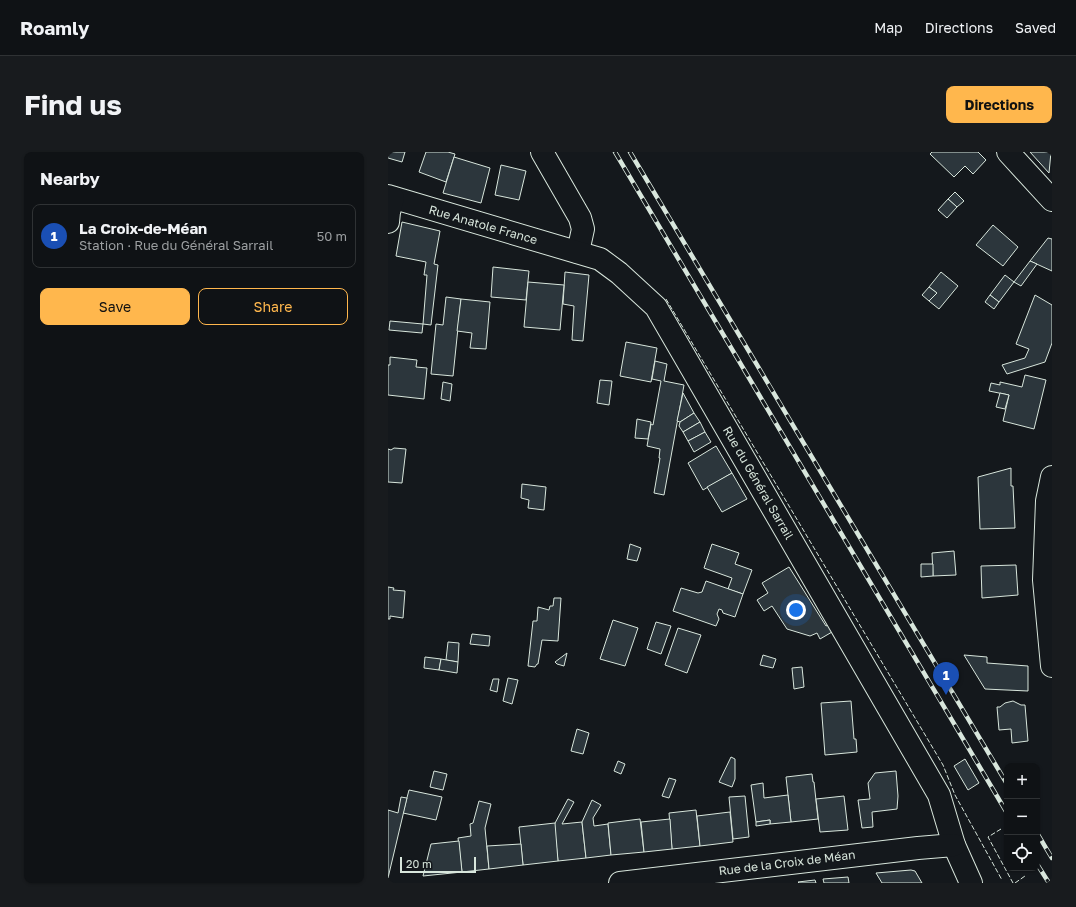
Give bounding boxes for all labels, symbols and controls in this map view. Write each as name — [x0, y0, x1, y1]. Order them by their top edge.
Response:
text: Roamly — [20, 16, 89, 39]
text: Map — [874, 19, 903, 36]
text: Directions — [925, 19, 993, 36]
text: Saved — [1015, 19, 1056, 36]
button: Directions — [946, 86, 1052, 123]
text: Find us — [24, 88, 122, 121]
text: Nearby — [40, 168, 100, 189]
street label: Rue Anatole France — [427, 202, 539, 247]
text: La Croix-de-Méan — [79, 219, 207, 237]
text: 1 — [51, 228, 57, 244]
text: 50 m — [317, 228, 347, 244]
text: Station · Rue du Général Sarrail — [79, 237, 273, 253]
button: Save — [40, 288, 190, 325]
button: Share — [198, 288, 348, 325]
street label: Rue du Général Sarrail — [720, 423, 797, 542]
your location — [786, 600, 806, 620]
pin: 1 — [933, 662, 959, 695]
map controls — [1004, 763, 1040, 871]
button: + — [1004, 763, 1040, 799]
button: − — [1004, 799, 1040, 835]
button: locate — [1004, 835, 1040, 871]
street label: Rue de la Croix de Méan — [718, 847, 856, 878]
scale bar — [400, 855, 476, 874]
text: 20 m — [406, 857, 432, 870]

